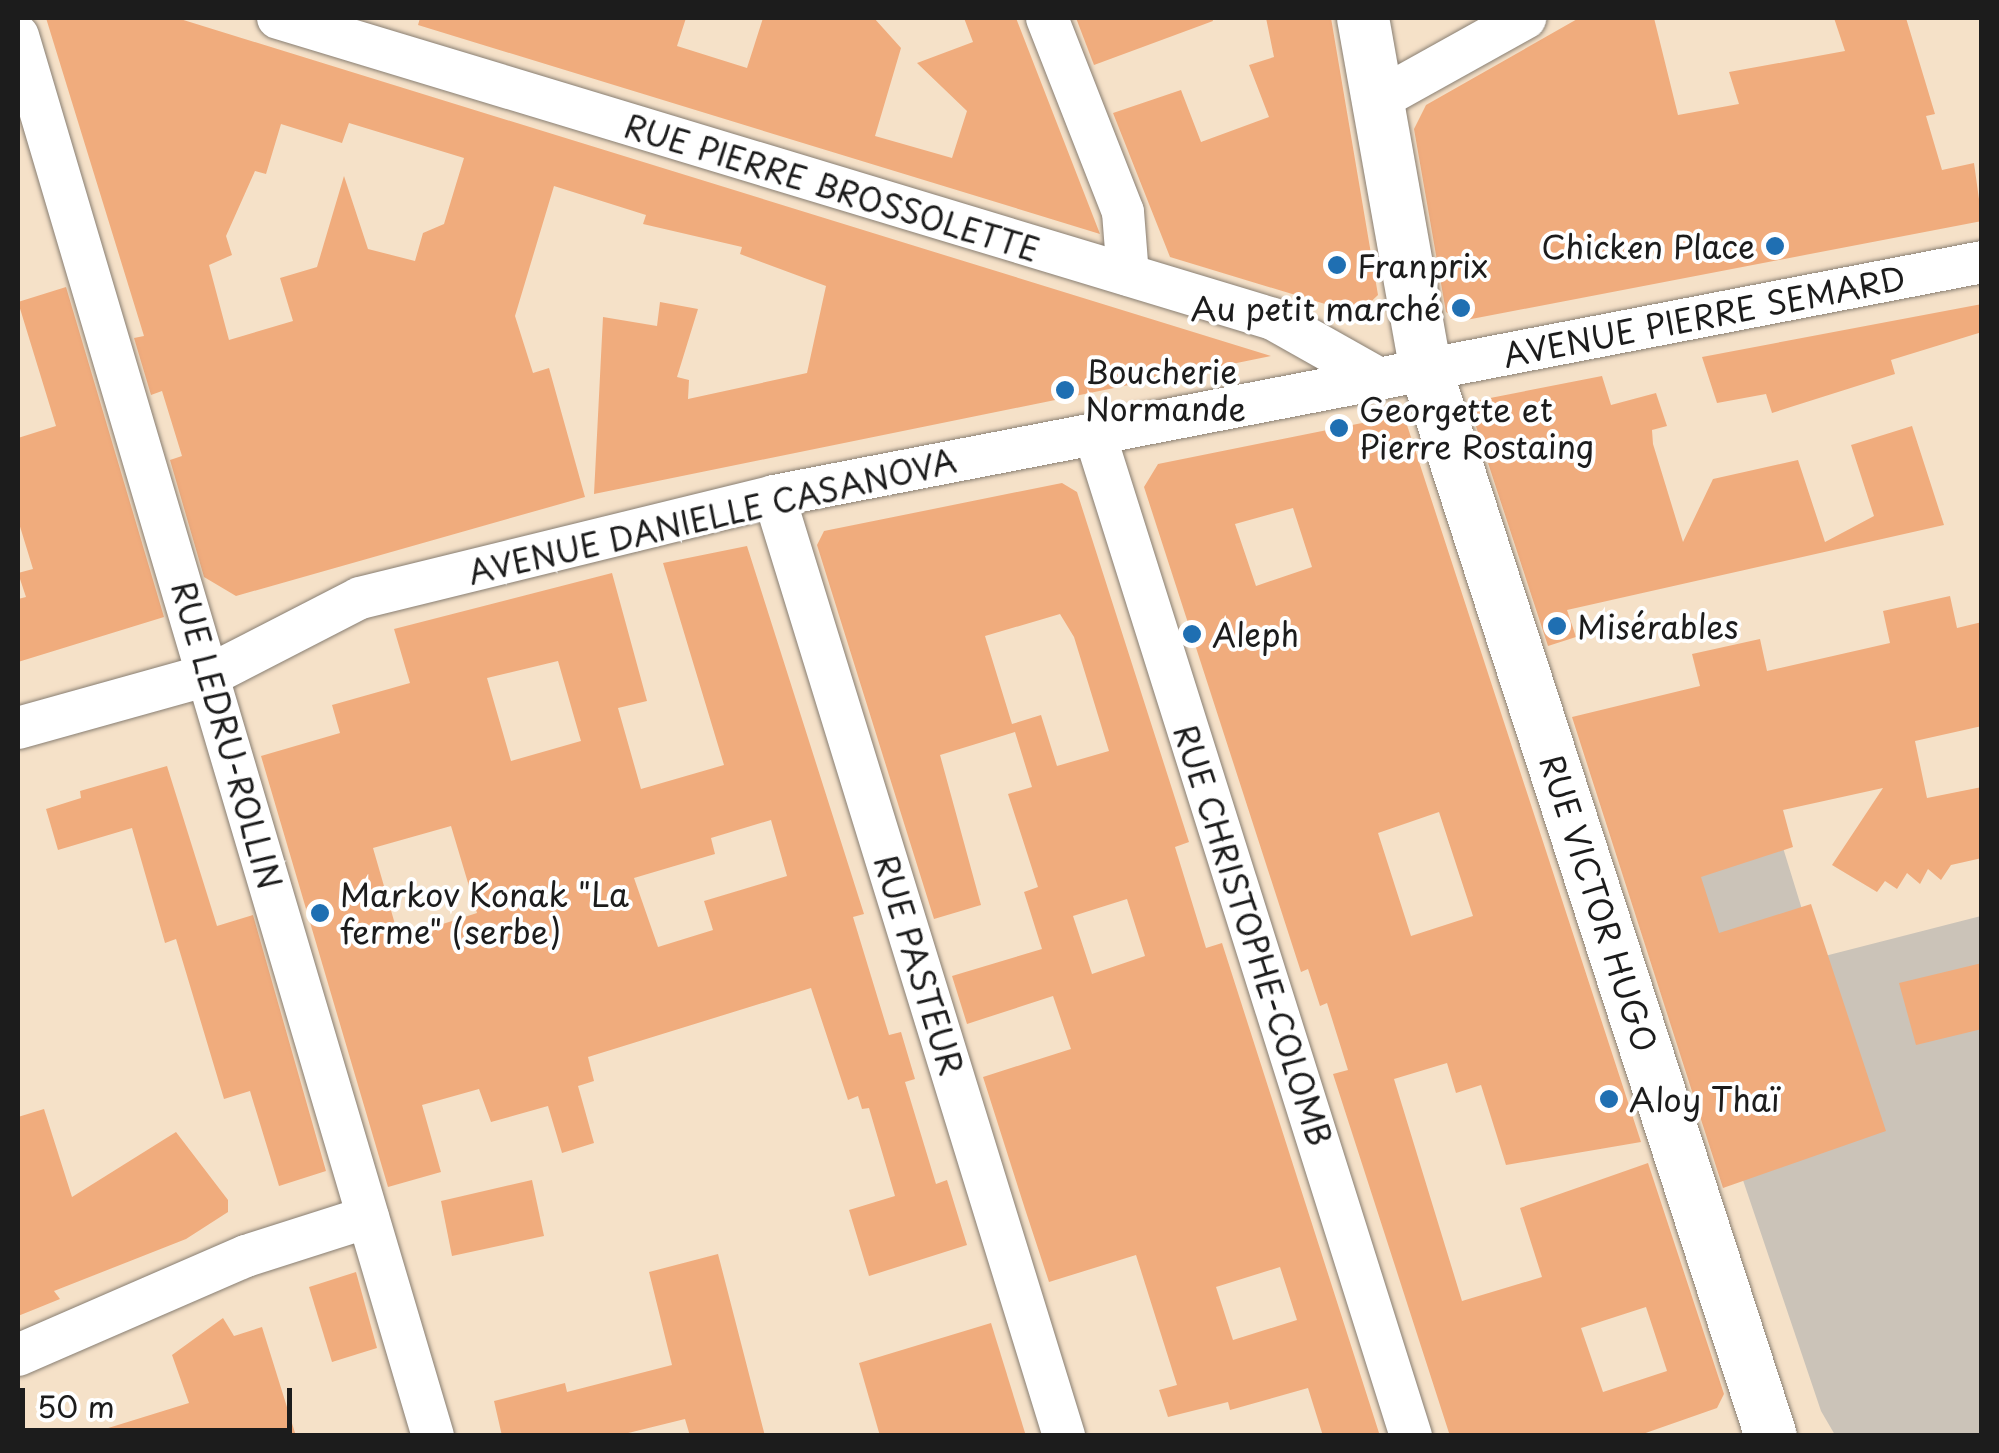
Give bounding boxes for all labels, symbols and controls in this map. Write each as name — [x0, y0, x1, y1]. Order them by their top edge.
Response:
street label: RUE PIERRE BROSSOLETTE — [617, 105, 1047, 269]
place label: Chicken Place — [1540, 227, 1755, 265]
marker: Chicken Place — [1764, 235, 1786, 257]
place label: Franprix — [1357, 246, 1488, 284]
marker: Franprix — [1326, 254, 1348, 276]
street label: AVENUE PIERRE SEMARD — [1499, 258, 1909, 374]
place label: Au petit marché — [1189, 289, 1441, 327]
marker: Au petit marché — [1450, 297, 1472, 319]
place label: Boucherie Normande — [1085, 353, 1246, 428]
marker: Boucherie Normande — [1054, 379, 1076, 401]
place label: Georgette et Pierre Rostaing — [1359, 391, 1593, 466]
marker: Georgette et Pierre Rostaing — [1328, 417, 1350, 439]
street label: AVENUE DANIELLE CASANOVA — [463, 441, 961, 591]
street label: RUE LEDRU-ROLLIN — [164, 575, 290, 895]
place label: Misérables — [1577, 607, 1739, 645]
place label: Aleph — [1212, 615, 1299, 653]
marker: Misérables — [1546, 615, 1568, 637]
marker: Aleph — [1181, 623, 1203, 645]
street label: RUE CHRISTOPHE-COLOMB — [1166, 718, 1340, 1152]
street label: RUE VICTOR HUGO — [1532, 747, 1666, 1059]
street label: RUE PASTEUR — [867, 848, 971, 1082]
place label: Markov Konak "La ferme" (serbe) — [340, 876, 630, 951]
marker: Markov Konak "La ferme" (serbe) — [309, 902, 331, 924]
place label: Aloy Thaï — [1629, 1080, 1780, 1118]
marker: Aloy Thaï — [1598, 1088, 1620, 1110]
scale bar — [25, 1368, 298, 1430]
text: 50 m — [37, 1383, 115, 1428]

